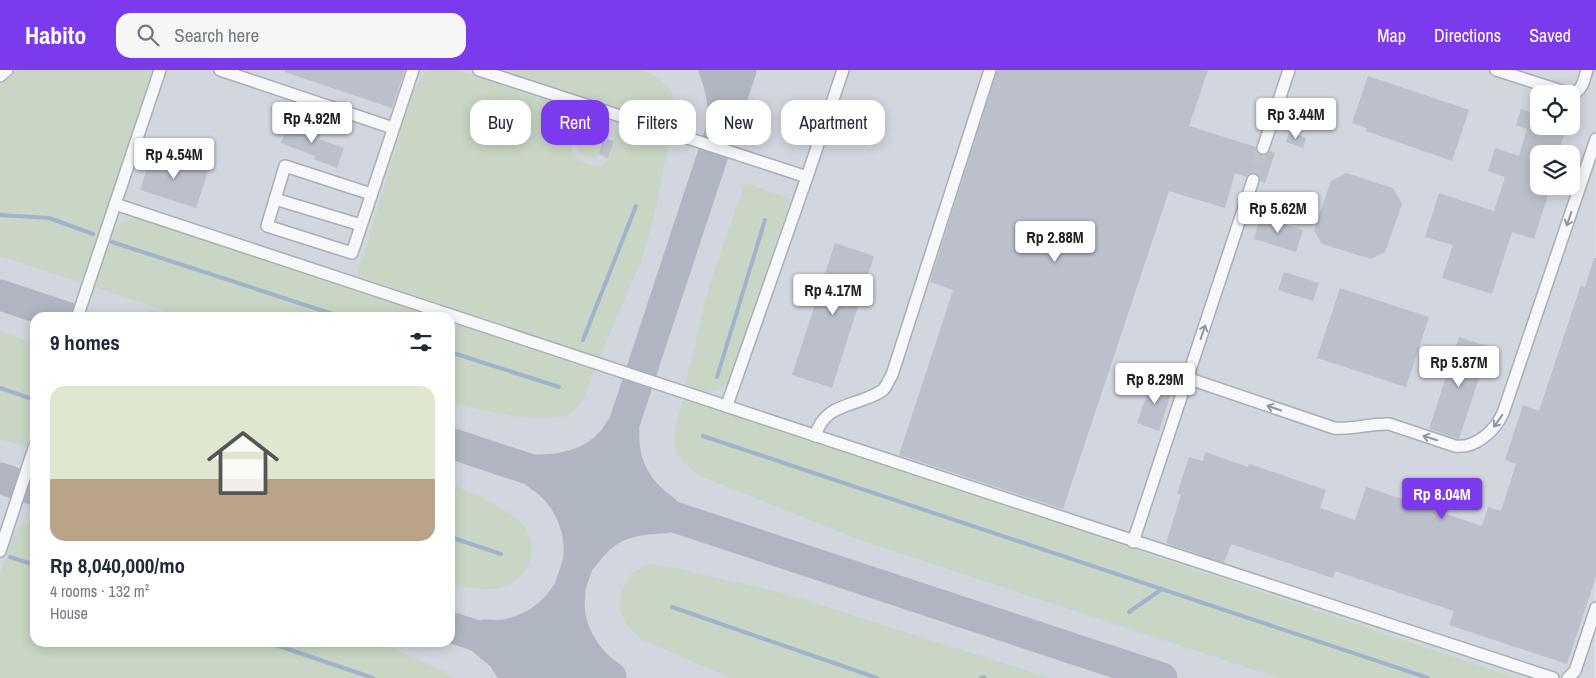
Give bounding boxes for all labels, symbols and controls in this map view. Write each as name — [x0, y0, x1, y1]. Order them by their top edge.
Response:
search box — [116, 13, 466, 58]
text: Habito — [25, 19, 86, 51]
icon: search — [134, 21, 162, 49]
text: Search here — [174, 22, 259, 48]
text: Map — [1377, 23, 1406, 48]
text: Directions — [1434, 23, 1501, 48]
text: Saved — [1529, 23, 1571, 48]
map controls — [1530, 85, 1580, 195]
button: locate — [1530, 85, 1580, 135]
pin: Rp 3.44M — [1244, 98, 1348, 140]
chip: Buy — [470, 100, 531, 145]
chip: Rent — [541, 100, 609, 145]
chip: Filters — [619, 100, 696, 145]
chip: New — [706, 100, 771, 145]
chip: Apartment — [781, 100, 885, 145]
pin: Rp 4.92M — [260, 102, 364, 144]
text: Rp 3.44M — [1267, 103, 1325, 125]
text: Rp 4.92M — [283, 107, 341, 129]
pin: Rp 4.54M — [122, 138, 226, 180]
text: Rp 4.54M — [145, 143, 203, 165]
button: layers — [1530, 145, 1580, 195]
pin: Rp 5.62M — [1226, 191, 1330, 234]
text: Rp 5.62M — [1249, 197, 1307, 219]
one-way arrow — [1564, 210, 1573, 226]
pin: Rp 2.88M — [1003, 220, 1107, 263]
text: Rp 2.88M — [1026, 226, 1084, 248]
pin: Rp 4.17M — [781, 274, 885, 316]
text: Rp 4.17M — [804, 279, 862, 301]
one-way arrow — [1198, 325, 1208, 341]
text: 9 homes — [50, 328, 120, 357]
icon: filters — [407, 328, 435, 356]
pin: Rp 5.87M — [1407, 346, 1511, 388]
text: Rp 5.87M — [1430, 351, 1488, 373]
pin: Rp 8.29M — [1103, 362, 1207, 405]
text: Rp 8.29M — [1126, 368, 1184, 390]
one-way arrow — [1266, 403, 1282, 412]
one-way arrow — [1493, 414, 1503, 428]
icon: home — [198, 418, 288, 508]
one-way arrow — [1422, 432, 1438, 442]
pin: Rp 8.04M — [1390, 478, 1494, 520]
text: Rp 8.04M — [1413, 483, 1471, 505]
text: Rp 8,040,000/mo — [50, 551, 185, 580]
text: 4 rooms · 132 m² — [50, 580, 149, 602]
text: House — [50, 602, 88, 624]

